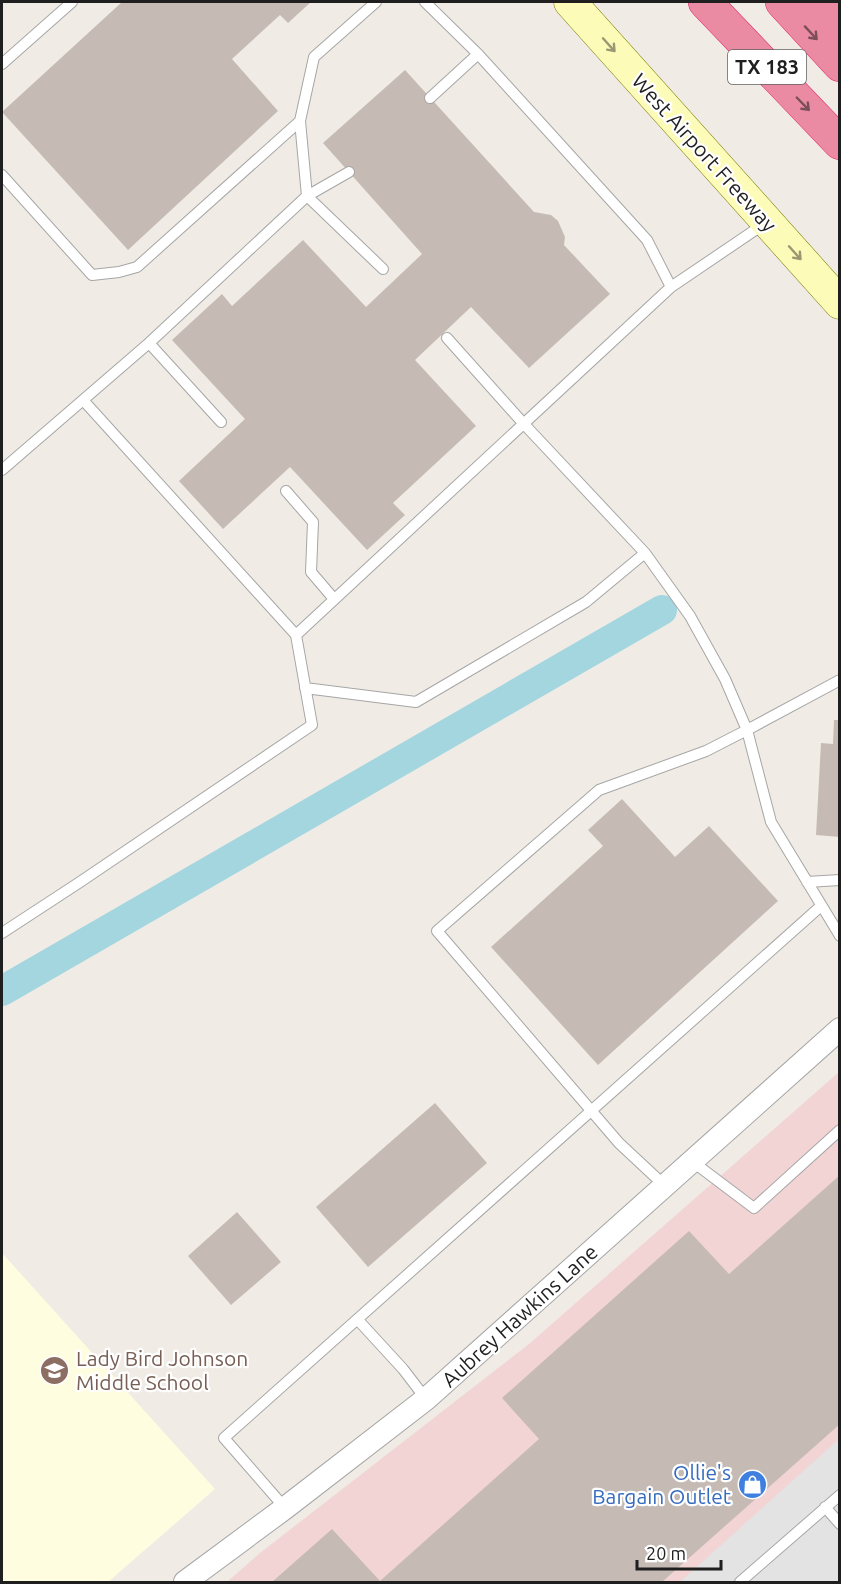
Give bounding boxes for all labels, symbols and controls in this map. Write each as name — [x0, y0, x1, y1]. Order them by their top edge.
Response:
one-way arrow — [804, 25, 818, 40]
one-way arrow — [602, 37, 616, 52]
road number: TX 183 — [728, 50, 806, 84]
street label: West Airport Freeway — [628, 68, 782, 236]
one-way arrow — [796, 97, 810, 112]
one-way arrow — [788, 246, 802, 261]
street label: Aubrey Hawkins Lane — [437, 1239, 602, 1391]
place label: Lady Bird Johnson Middle School — [76, 1346, 248, 1394]
school or university icon: Lady Bird Johnson Middle School — [39, 1355, 71, 1387]
place label: Ollie's Bargain Outlet — [592, 1460, 731, 1508]
shop icon: Ollie's Bargain Outlet — [736, 1469, 768, 1501]
scale bar — [637, 1533, 721, 1571]
text: 20 m — [646, 1543, 686, 1563]

